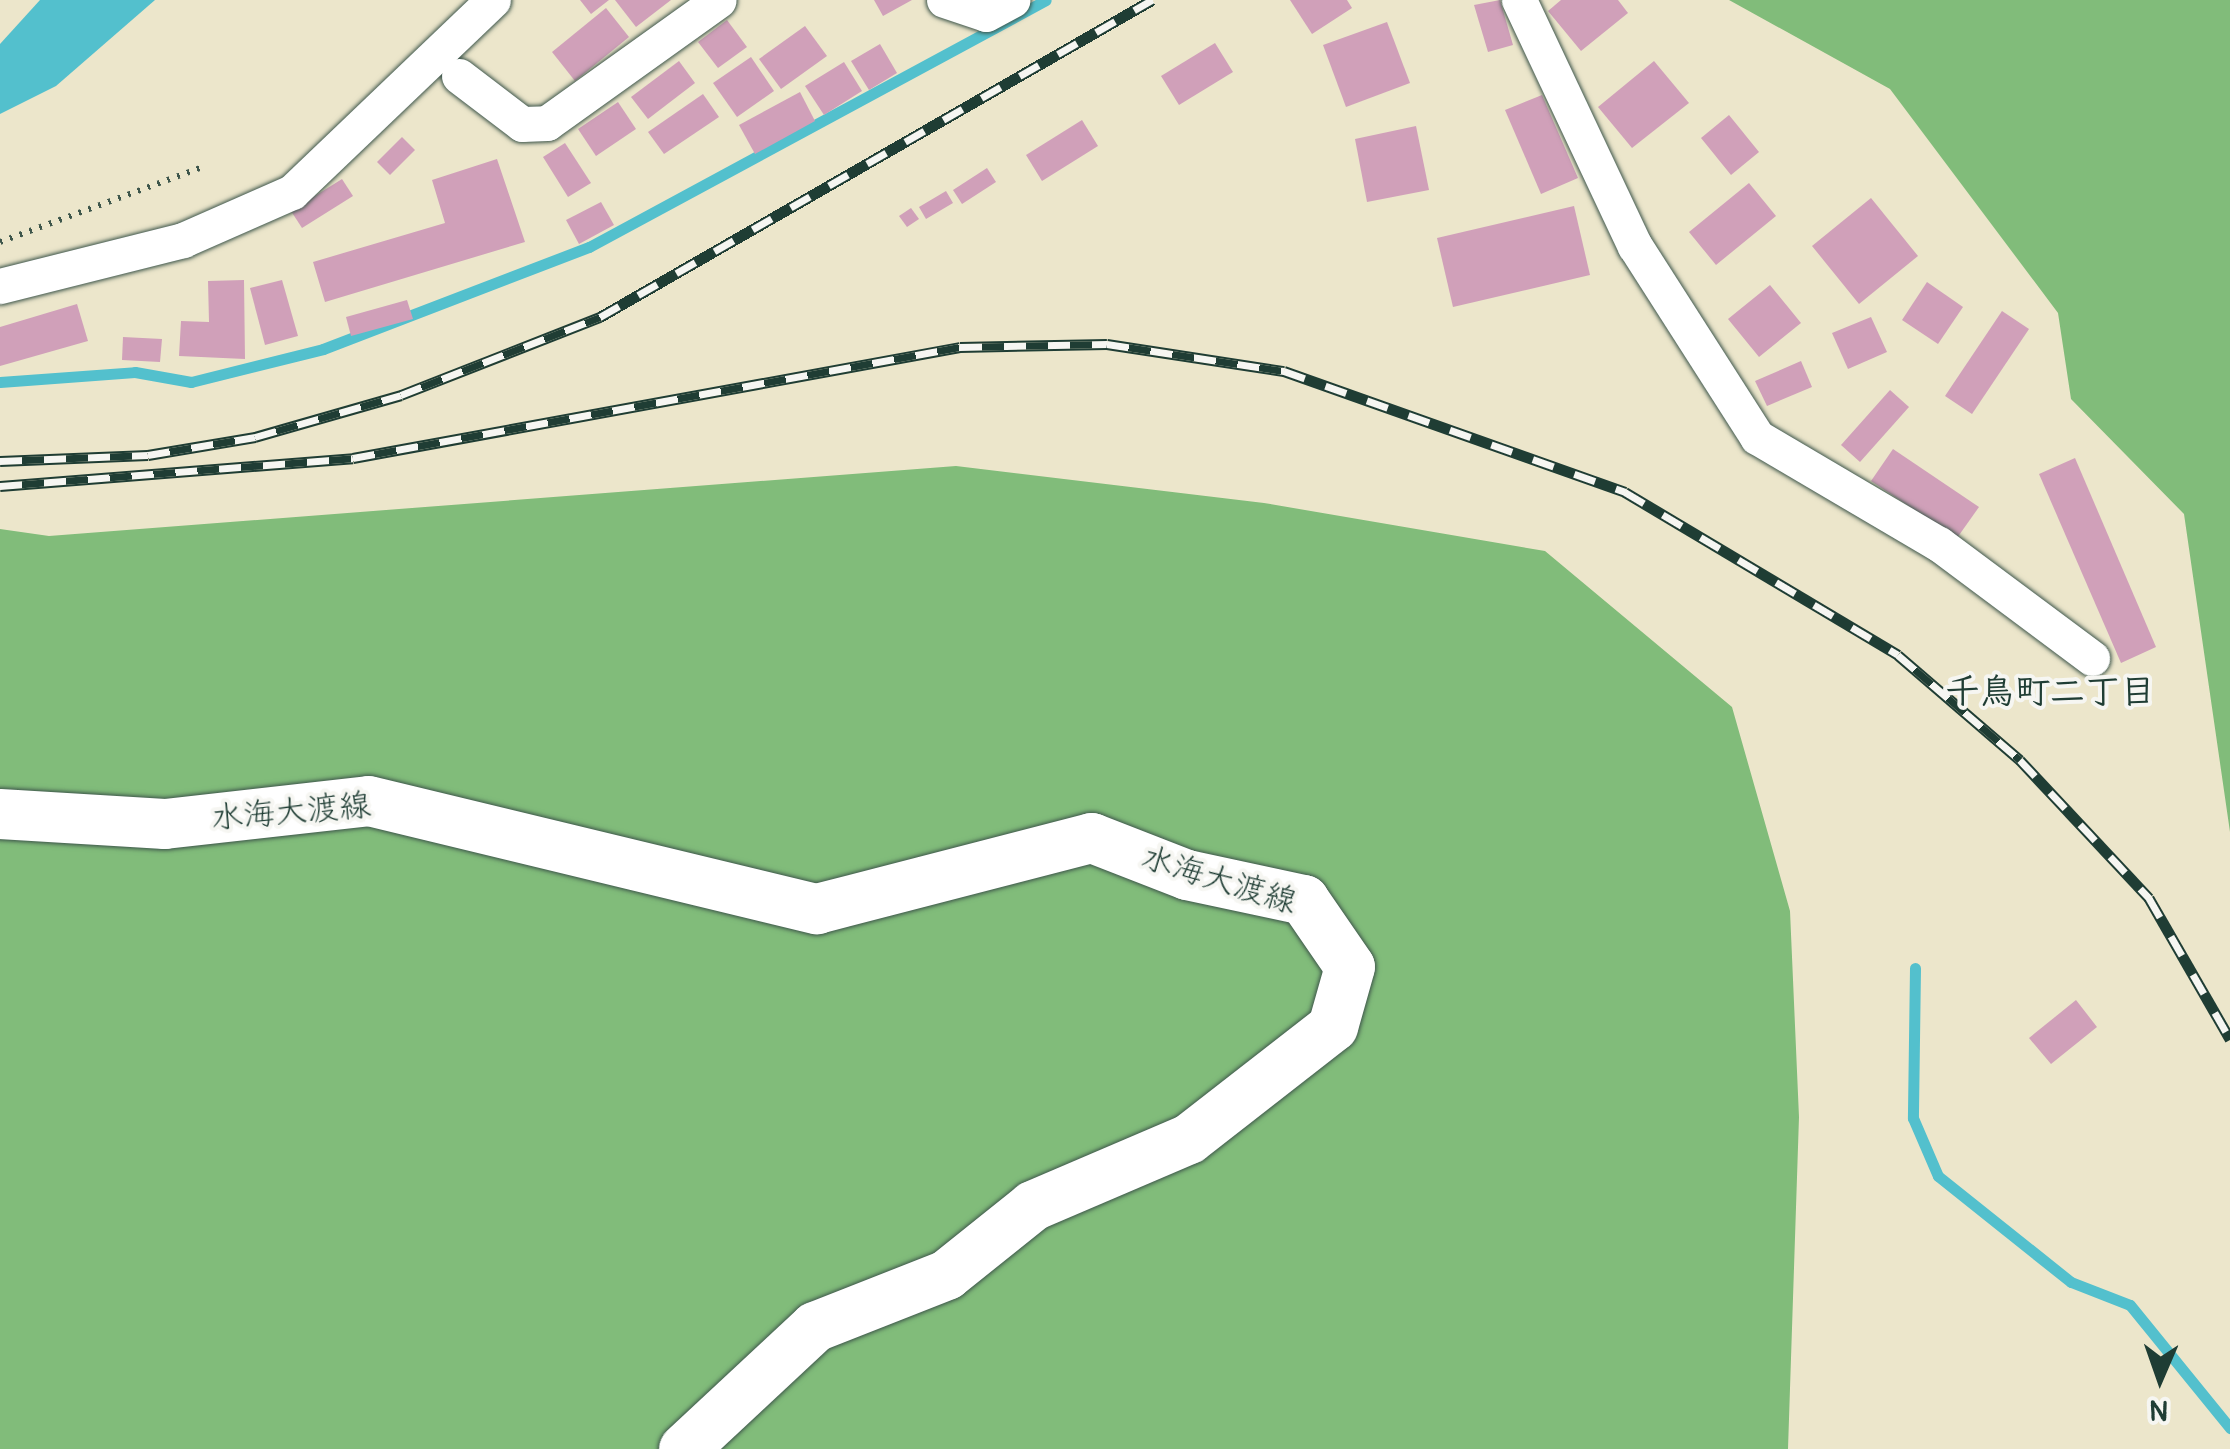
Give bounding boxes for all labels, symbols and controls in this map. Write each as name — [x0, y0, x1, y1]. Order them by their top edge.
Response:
district label: 千鳥町二丁目 — [1945, 671, 2155, 713]
street label: 水海大渡線 — [210, 786, 372, 838]
street label: 水海大渡線 — [1137, 838, 1301, 922]
north arrow — [2110, 1329, 2210, 1429]
text: N — [2149, 1392, 2169, 1427]

